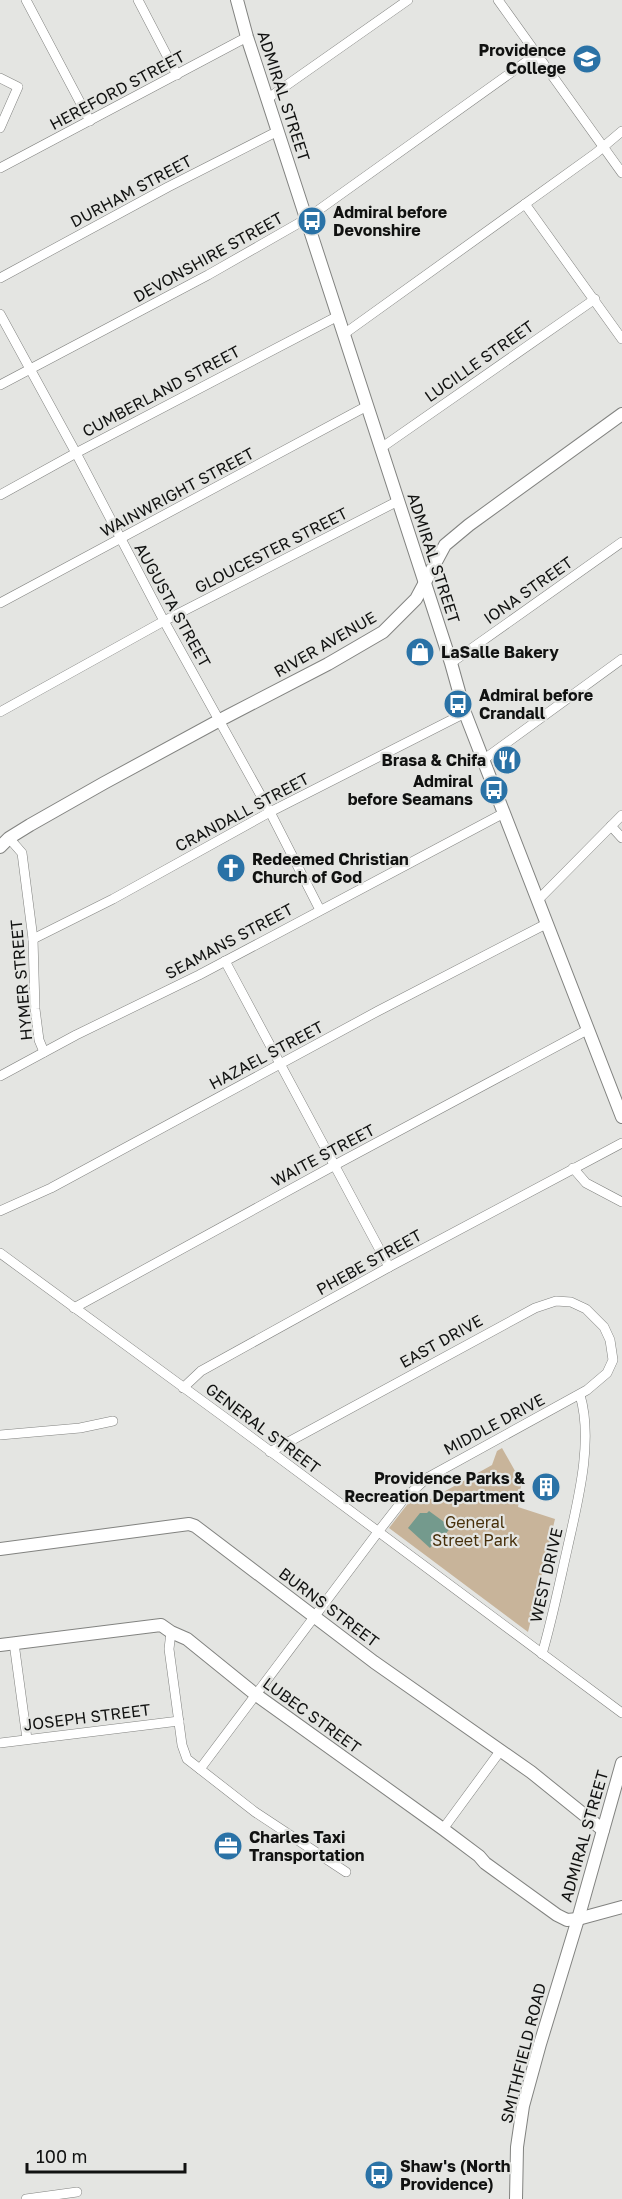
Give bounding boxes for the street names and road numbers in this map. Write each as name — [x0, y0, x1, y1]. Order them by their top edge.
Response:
street label: ADMIRAL STREET — [253, 28, 315, 164]
street label: HEREFORD STREET — [46, 46, 188, 134]
street label: DURHAM STREET — [67, 150, 195, 231]
street label: DEVONSHIRE STREET — [130, 207, 286, 306]
street label: LUCILLE STREET — [421, 316, 538, 406]
street label: CUMBERLAND STREET — [79, 341, 243, 441]
street label: WAINWRIGHT STREET — [97, 443, 257, 541]
street label: ADMIRAL STREET — [403, 490, 465, 626]
street label: GLOUCESTER STREET — [191, 503, 351, 597]
street label: AUGUSTA STREET — [131, 539, 215, 671]
street label: IONA STREET — [480, 552, 576, 628]
street label: RIVER AVENUE — [270, 607, 380, 681]
street label: CRANDALL STREET — [172, 768, 313, 856]
street label: SEAMANS STREET — [162, 899, 296, 983]
street label: HYMER STREET — [6, 919, 36, 1041]
street label: HAZAEL STREET — [205, 1016, 327, 1094]
street label: WAITE STREET — [268, 1119, 378, 1191]
street label: PHEBE STREET — [313, 1225, 425, 1299]
street label: EAST DRIVE — [396, 1310, 486, 1372]
street label: GENERAL STREET — [202, 1378, 324, 1478]
street label: MIDDLE DRIVE — [440, 1389, 548, 1459]
street label: WEST DRIVE — [525, 1526, 567, 1624]
street label: BURNS STREET — [275, 1563, 383, 1651]
street label: LUBEC STREET — [259, 1673, 365, 1757]
street label: JOSEPH STREET — [22, 1699, 152, 1735]
street label: ADMIRAL STREET — [556, 1768, 612, 1904]
street label: SMITHFIELD ROAD — [496, 1981, 550, 2125]

